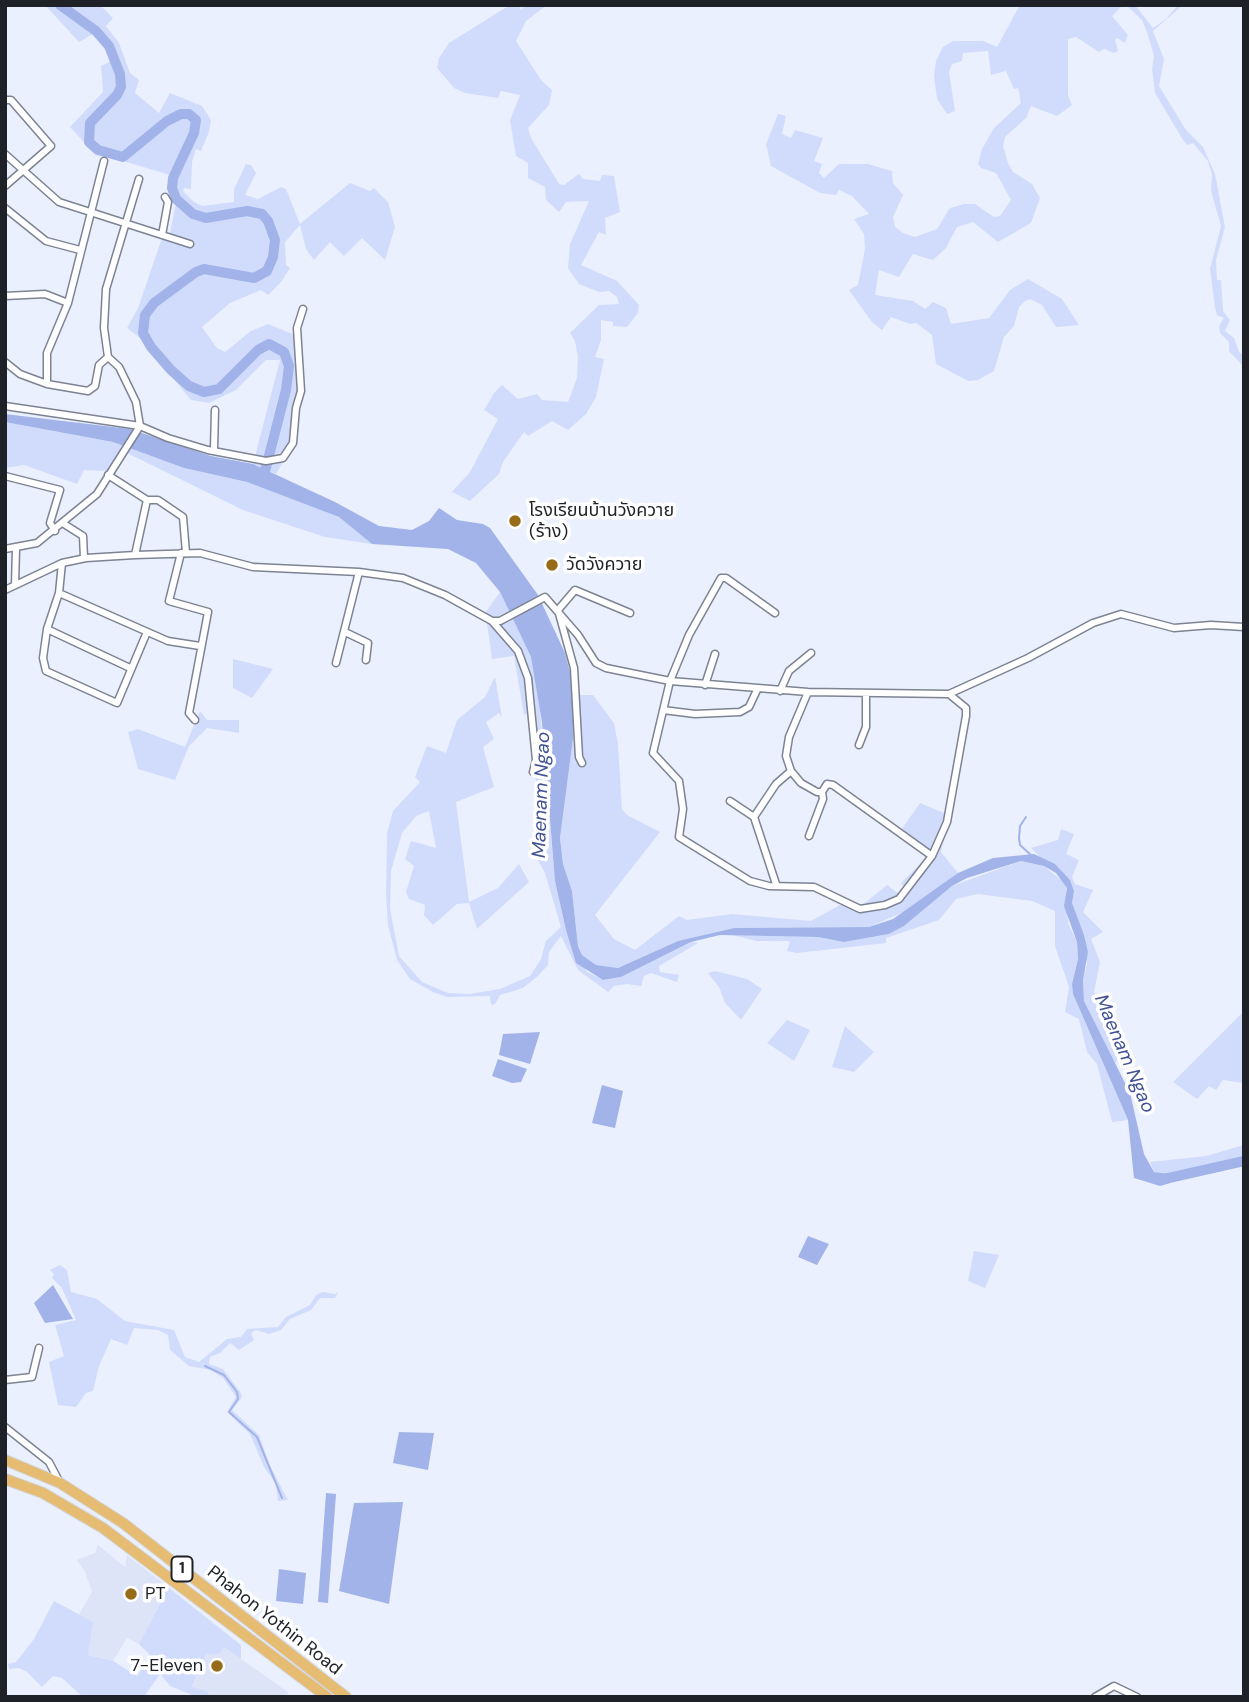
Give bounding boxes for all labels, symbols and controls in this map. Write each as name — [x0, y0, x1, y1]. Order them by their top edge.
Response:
place label: โรงเรียนบ้านวังควาย (ร้าง) — [529, 500, 674, 542]
marker: โรงเรียนบ้านวังควาย (ร้าง) — [507, 513, 523, 529]
place label: วัดวังควาย — [566, 554, 642, 576]
marker: วัดวังควาย — [544, 557, 560, 573]
water label: Maenam Ngao — [528, 731, 556, 859]
water label: Maenam Ngao — [1089, 991, 1159, 1117]
road number: 1 — [172, 1556, 192, 1582]
street label: Phahon Yothin Road — [202, 1562, 346, 1680]
place label: PT — [145, 1583, 166, 1605]
marker: PT — [123, 1586, 139, 1602]
place label: 7-Eleven — [131, 1655, 203, 1677]
marker: 7-Eleven — [209, 1658, 225, 1674]

